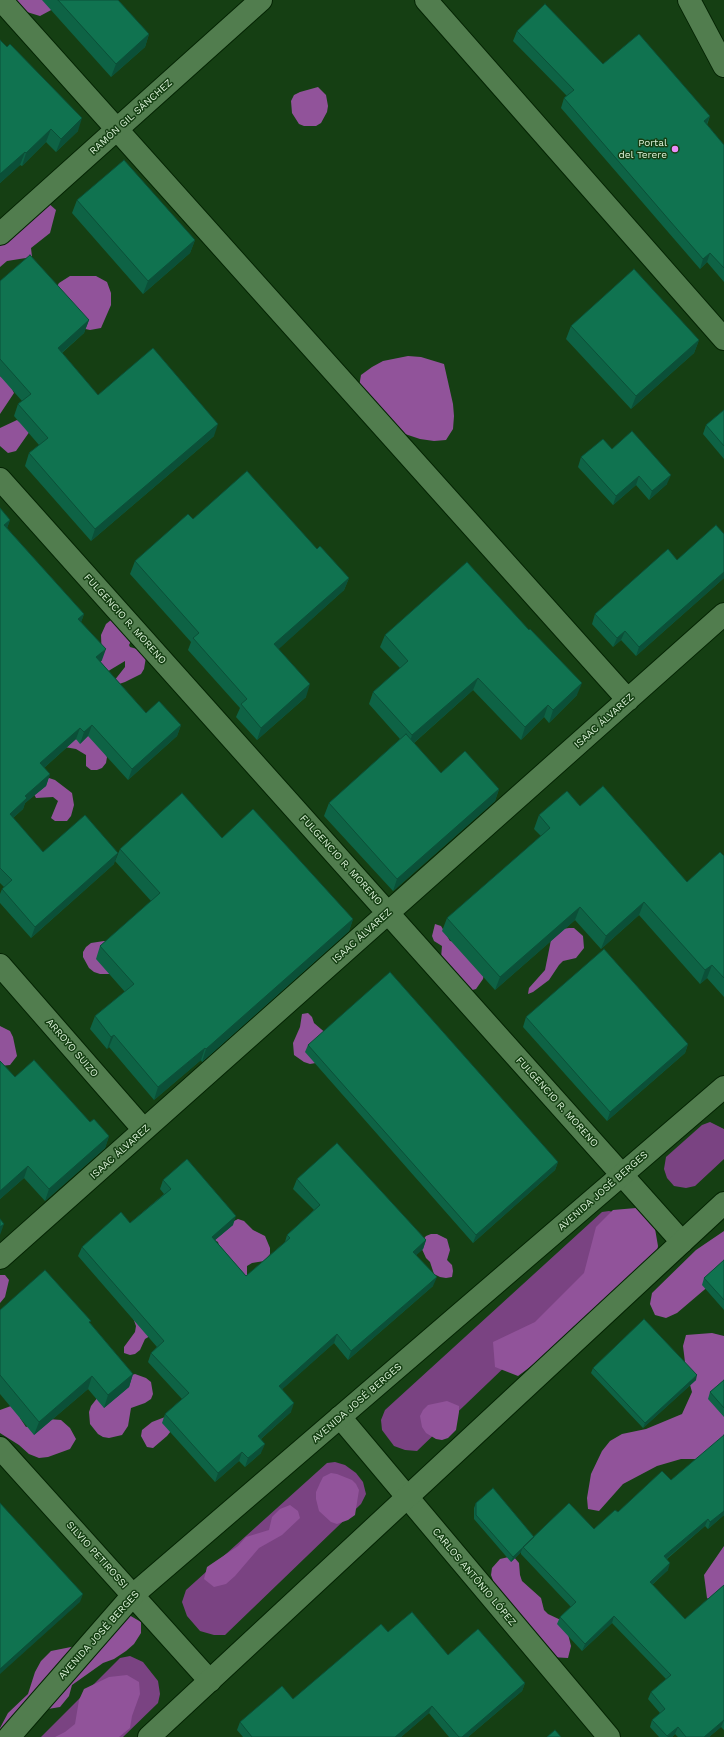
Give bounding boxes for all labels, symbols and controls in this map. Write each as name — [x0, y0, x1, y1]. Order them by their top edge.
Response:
street label: RAMÓN GIL SÁNCHEZ — [87, 77, 175, 157]
place label: Portal del Terere — [618, 137, 667, 160]
marker: Portal del Terere — [670, 144, 680, 154]
street label: FULGENCIO R. MORENO — [81, 571, 169, 667]
street label: ISAAC ÁLVAREZ — [572, 691, 636, 751]
street label: FULGENCIO R. MORENO — [297, 812, 385, 908]
street label: ISAAC ÁLVAREZ — [330, 906, 394, 966]
street label: ARROYO SUIZO — [43, 1016, 101, 1080]
street label: FULGENCIO R. MORENO — [513, 1054, 601, 1150]
street label: ISAAC ÁLVAREZ — [88, 1122, 152, 1182]
street label: AVENIDA JOSÉ BERGES — [556, 1149, 650, 1233]
street label: AVENIDA JOSÉ BERGES — [310, 1361, 404, 1445]
street label: SILVIO PETIROSSI — [64, 1519, 130, 1591]
street label: CARLOS ANTÔNIO LÓPEZ — [430, 1526, 518, 1628]
street label: AVENIDA JOSÉ BERGES — [56, 1588, 142, 1682]

